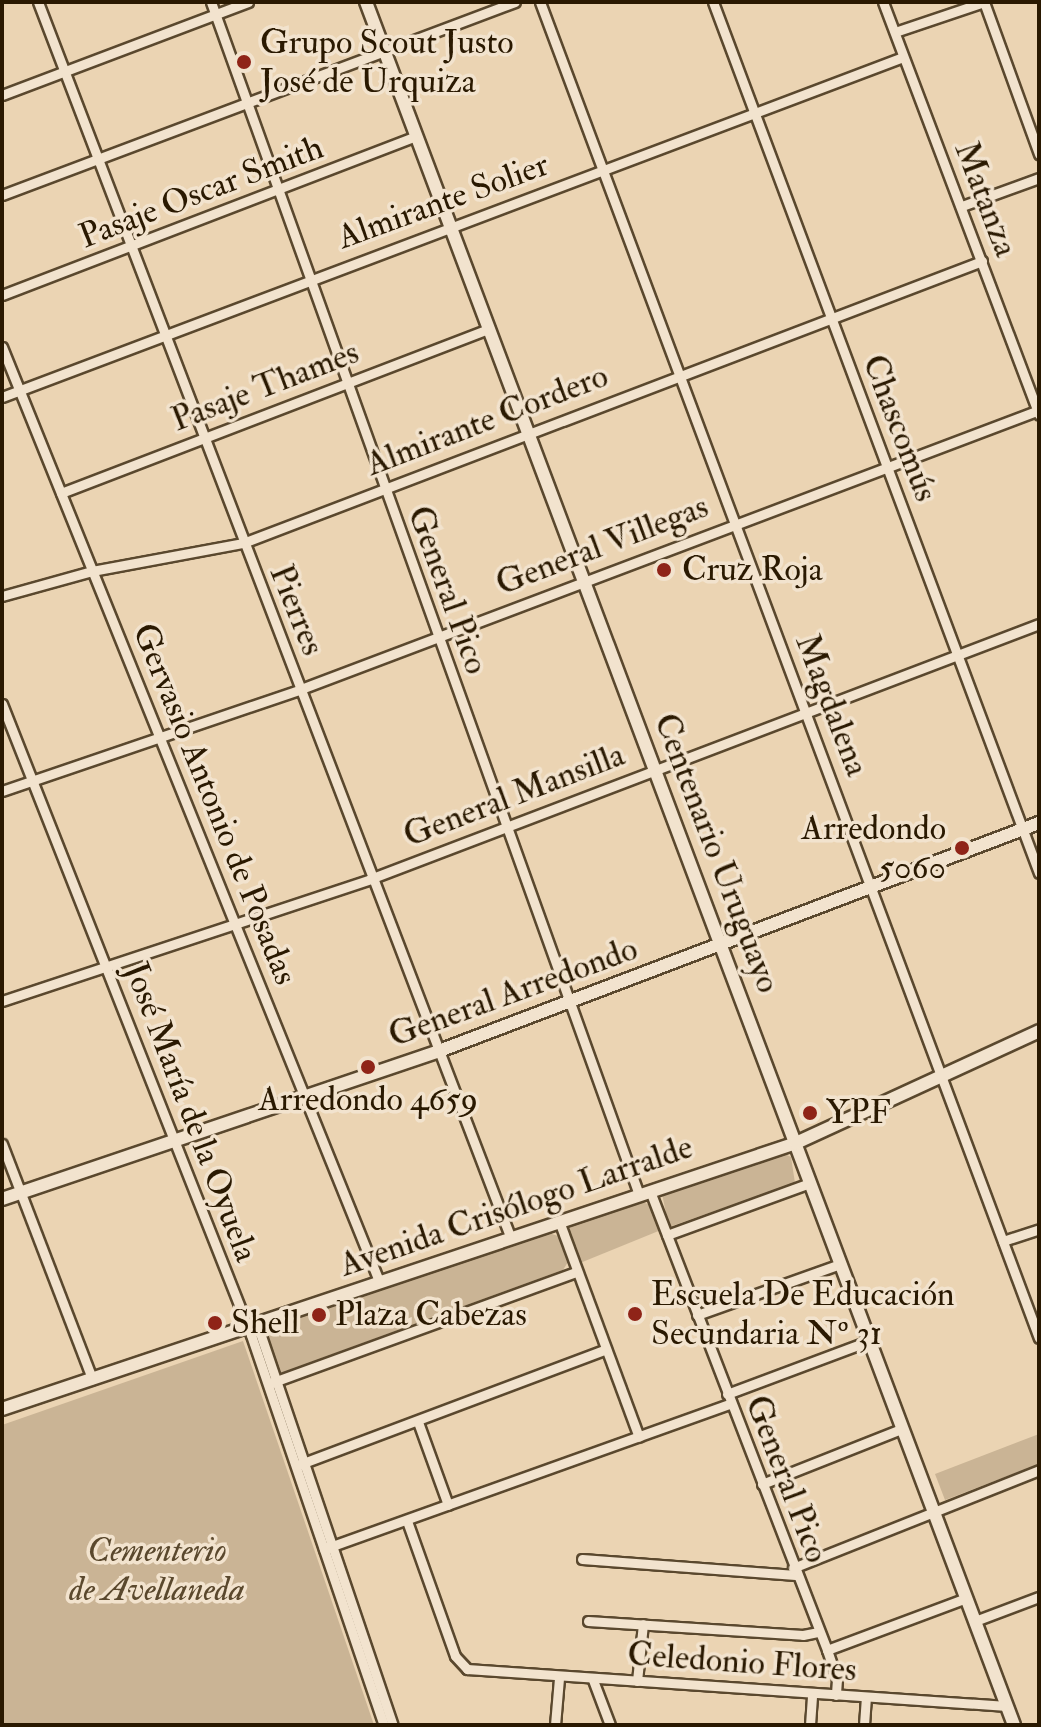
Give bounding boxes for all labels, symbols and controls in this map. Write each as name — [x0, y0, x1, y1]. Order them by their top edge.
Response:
place label: Grupo Scout Justo José de Urquiza — [260, 22, 514, 102]
marker: Grupo Scout Justo José de Urquiza — [235, 53, 253, 71]
street label: Pasaje Oscar Smith — [73, 127, 329, 257]
street label: Matanza — [946, 136, 1026, 262]
street label: Almirante Solier — [332, 144, 554, 258]
street label: Pasaje Thames — [166, 332, 364, 440]
street label: Chascomús — [853, 349, 947, 507]
street label: Almirante Cordero — [360, 355, 614, 485]
street label: General Villegas — [490, 486, 714, 604]
street label: General Pico — [399, 501, 497, 679]
place label: Cruz Roja — [682, 550, 823, 590]
street label: Pierres — [260, 559, 334, 661]
marker: Cruz Roja — [653, 559, 675, 581]
street label: Gervasio Antonio de Posadas — [124, 617, 306, 991]
street label: Magdalena — [786, 628, 878, 782]
street label: Centenario Uruguayo — [645, 708, 789, 998]
street label: General Mansilla — [398, 734, 630, 856]
place label: Arredondo 5060 — [801, 808, 946, 888]
marker: Arredondo 5060 — [953, 839, 971, 857]
street label: General Arredondo — [383, 928, 643, 1056]
street label: José María de la Oyuela — [115, 957, 267, 1267]
marker: Arredondo 4659 — [359, 1058, 377, 1076]
place label: Arredondo 4659 — [258, 1080, 478, 1120]
place label: YPF — [826, 1093, 891, 1133]
marker: YPF — [801, 1104, 819, 1122]
street label: Avenida Crisólogo Larralde — [334, 1126, 698, 1286]
place label: Escuela De Educación Secundaria Nº 31 — [651, 1274, 955, 1354]
place label: Plaza Cabezas — [335, 1295, 527, 1335]
place label: Shell — [231, 1303, 299, 1343]
marker: Escuela De Educación Secundaria Nº 31 — [626, 1305, 644, 1323]
marker: Plaza Cabezas — [310, 1306, 328, 1324]
marker: Shell — [206, 1314, 224, 1332]
street label: General Pico — [736, 1390, 838, 1568]
park label: Cementerio de Avellaneda — [69, 1530, 245, 1610]
street label: Celedonio Flores — [626, 1634, 858, 1690]

